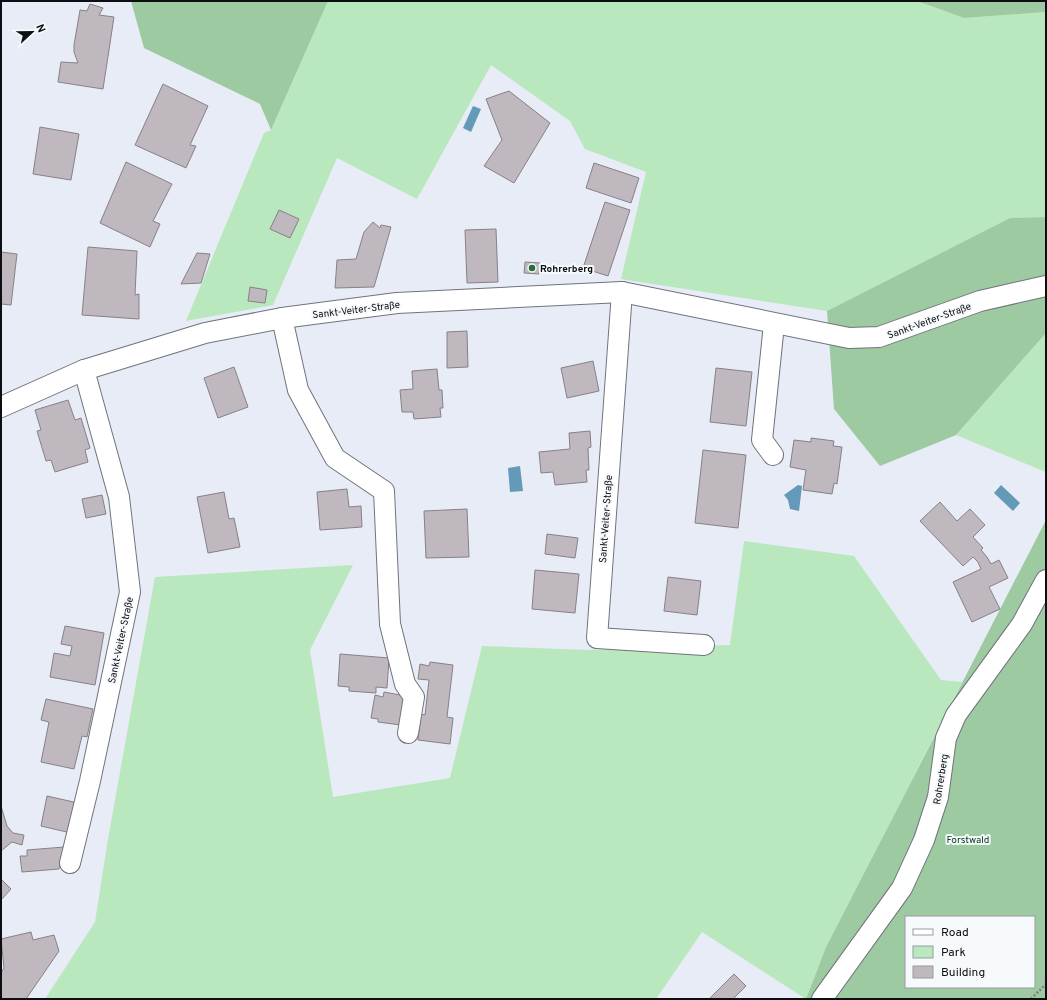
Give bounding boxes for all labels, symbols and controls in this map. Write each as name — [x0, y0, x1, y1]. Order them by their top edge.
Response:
north arrow — [12, 12, 52, 52]
text: N — [32, 22, 48, 35]
marker: Rohrerberg — [527, 263, 537, 273]
place label: Rohrerberg — [540, 263, 593, 276]
street label: Sankt-Veiter-Straße — [312, 299, 401, 322]
street label: Sankt-Veiter-Straße — [886, 300, 973, 343]
street label: Sankt-Veiter-Straße — [597, 475, 616, 564]
street label: Sankt-Veiter-Straße — [106, 596, 137, 685]
street label: Rohrerberg — [931, 753, 952, 806]
park label: Forstwald — [947, 834, 989, 847]
legend — [905, 916, 1035, 988]
text: Road — [941, 925, 969, 941]
text: Park — [941, 945, 966, 961]
text: Building — [941, 965, 985, 981]

